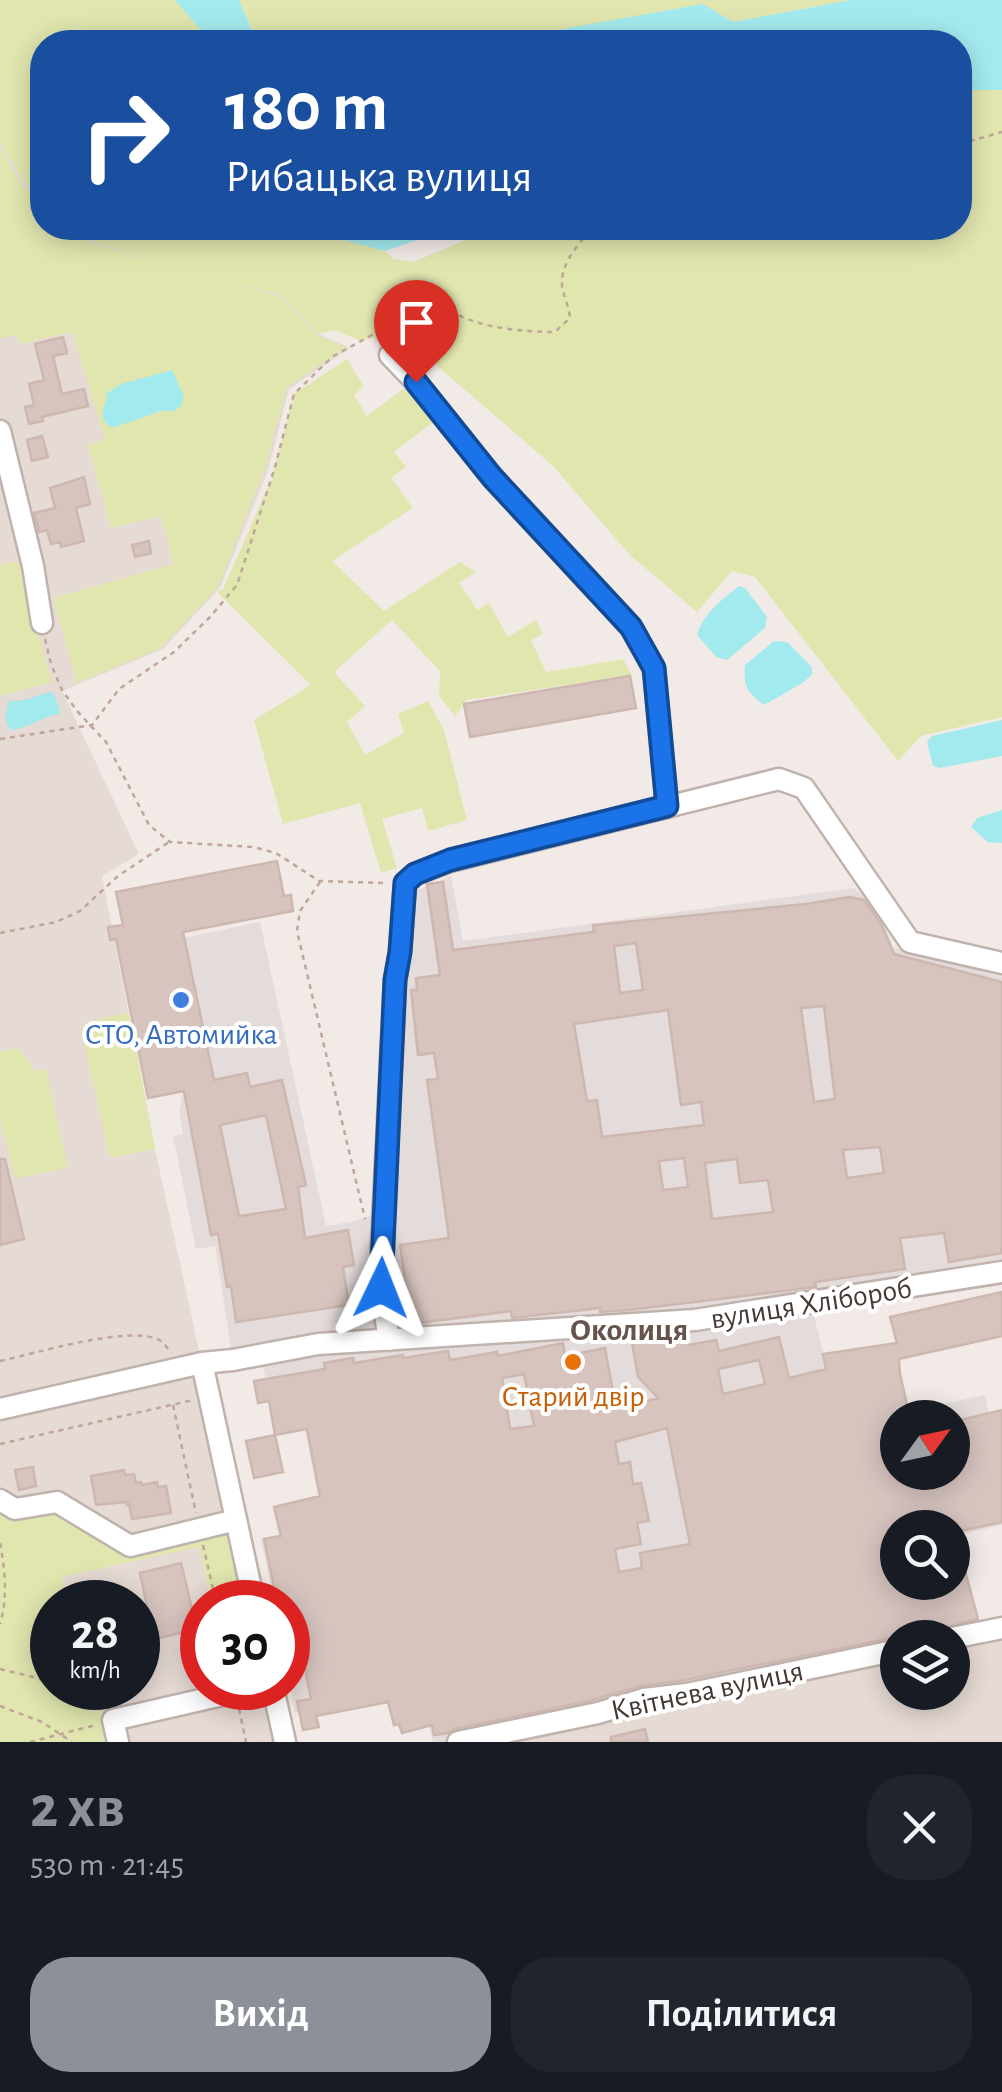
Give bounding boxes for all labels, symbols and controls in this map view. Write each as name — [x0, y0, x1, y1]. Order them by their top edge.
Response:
icon: right — [60, 70, 190, 200]
text: 180 m — [225, 73, 388, 143]
text: Рибацька вулиця — [225, 155, 533, 200]
pin — [374, 280, 459, 383]
icon: arrive — [389, 295, 444, 350]
marker: СТО, Автомийка — [170, 989, 192, 1011]
place label: СТО, Автомийка — [85, 1020, 277, 1050]
position arrow — [329, 1236, 433, 1340]
street label: вулиця Хлібороб — [709, 1273, 914, 1335]
district label: Околиця — [570, 1314, 688, 1346]
marker: Старий двір — [562, 1351, 584, 1373]
place label: Старий двір — [501, 1382, 645, 1412]
north arrow — [880, 1400, 970, 1490]
map controls — [880, 1400, 970, 1710]
button: search — [880, 1510, 970, 1600]
speed limit sign: 30 — [180, 1580, 310, 1710]
text: 28 — [71, 1608, 119, 1658]
button: layers — [880, 1620, 970, 1710]
street label: Квітнева вулиця — [608, 1656, 806, 1726]
text: km/h — [69, 1658, 121, 1683]
button: close — [867, 1775, 972, 1880]
text: 2 хв — [30, 1778, 125, 1838]
text: 530 m · 21:45 — [30, 1849, 184, 1881]
button: Вихід — [30, 1957, 491, 2072]
button: Поділитися — [511, 1957, 972, 2072]

